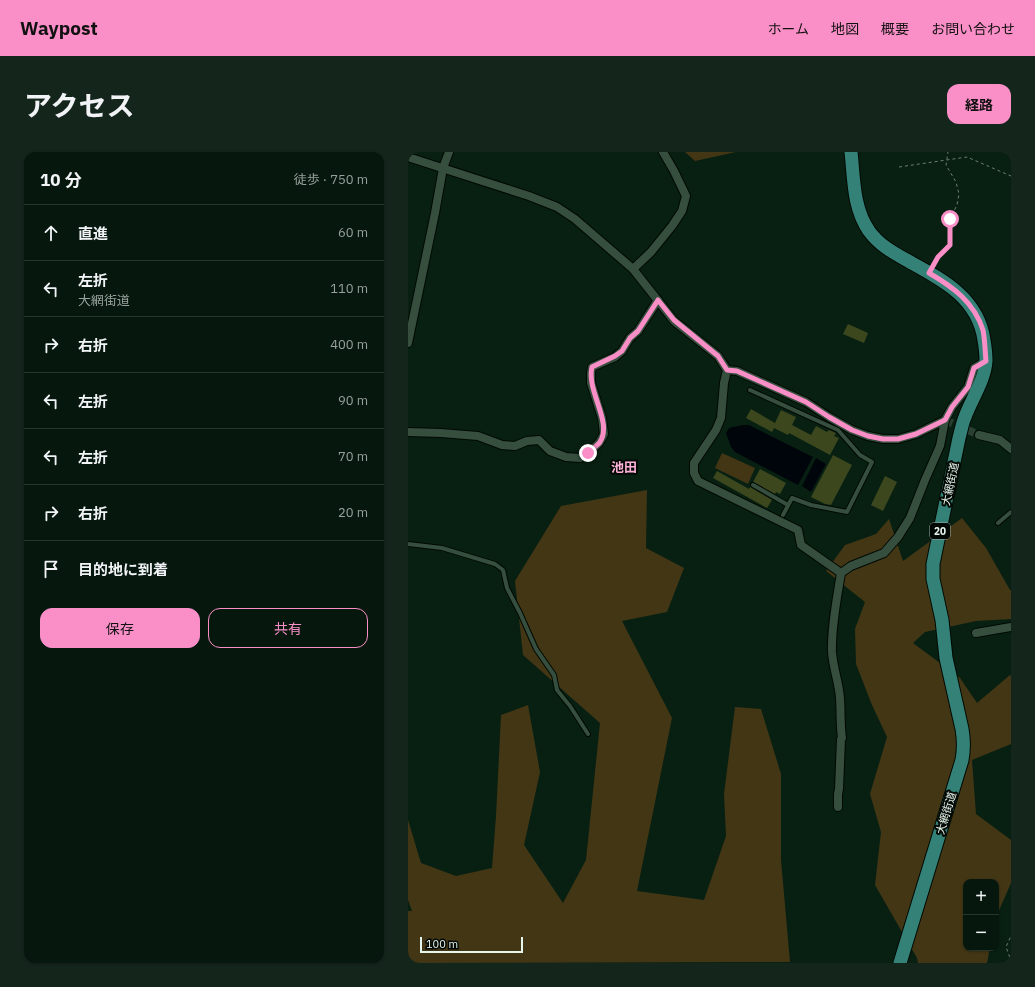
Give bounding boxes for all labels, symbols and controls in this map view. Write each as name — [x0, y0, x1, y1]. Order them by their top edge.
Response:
text: Waypost — [20, 16, 98, 40]
text: ホーム — [767, 20, 809, 38]
text: 地図 — [831, 20, 859, 38]
text: 概要 — [881, 20, 909, 38]
text: お問い合わせ — [931, 20, 1015, 38]
button: 経路 — [947, 84, 1011, 124]
text: アクセス — [24, 87, 135, 124]
text: 10 分 — [40, 169, 81, 191]
text: 徒歩 · 750 m — [294, 171, 368, 188]
route start — [941, 210, 959, 228]
icon: ahead — [40, 222, 62, 244]
text: 直進 — [78, 224, 108, 243]
text: 60 m — [338, 224, 368, 241]
text: 左折 — [78, 271, 108, 290]
icon: left — [40, 278, 62, 300]
text: 110 m — [330, 280, 368, 297]
text: 大網街道 — [78, 292, 130, 309]
icon: right — [40, 334, 62, 356]
text: 右折 — [78, 336, 108, 355]
text: 400 m — [330, 336, 368, 353]
icon: left — [40, 390, 62, 412]
text: 左折 — [78, 392, 108, 411]
text: 90 m — [338, 392, 368, 409]
route end — [579, 444, 597, 462]
icon: left — [40, 446, 62, 468]
text: 左折 — [78, 448, 108, 467]
text: 70 m — [338, 448, 368, 465]
district label: 池田 — [611, 459, 637, 476]
street label: 大網街道 — [939, 461, 961, 507]
icon: right — [40, 502, 62, 524]
text: 右折 — [78, 504, 108, 523]
text: 20 m — [338, 504, 368, 521]
road number: 20 — [930, 523, 950, 539]
icon: arrive — [40, 558, 62, 580]
text: 目的地に到着 — [78, 560, 168, 579]
button: 保存 — [40, 608, 200, 648]
button: 共有 — [208, 608, 368, 648]
street label: 大網街道 — [933, 790, 959, 836]
map controls — [963, 879, 999, 951]
button: + — [963, 879, 999, 915]
button: − — [963, 915, 999, 951]
scale bar — [420, 935, 523, 954]
text: 100 m — [426, 937, 458, 951]

